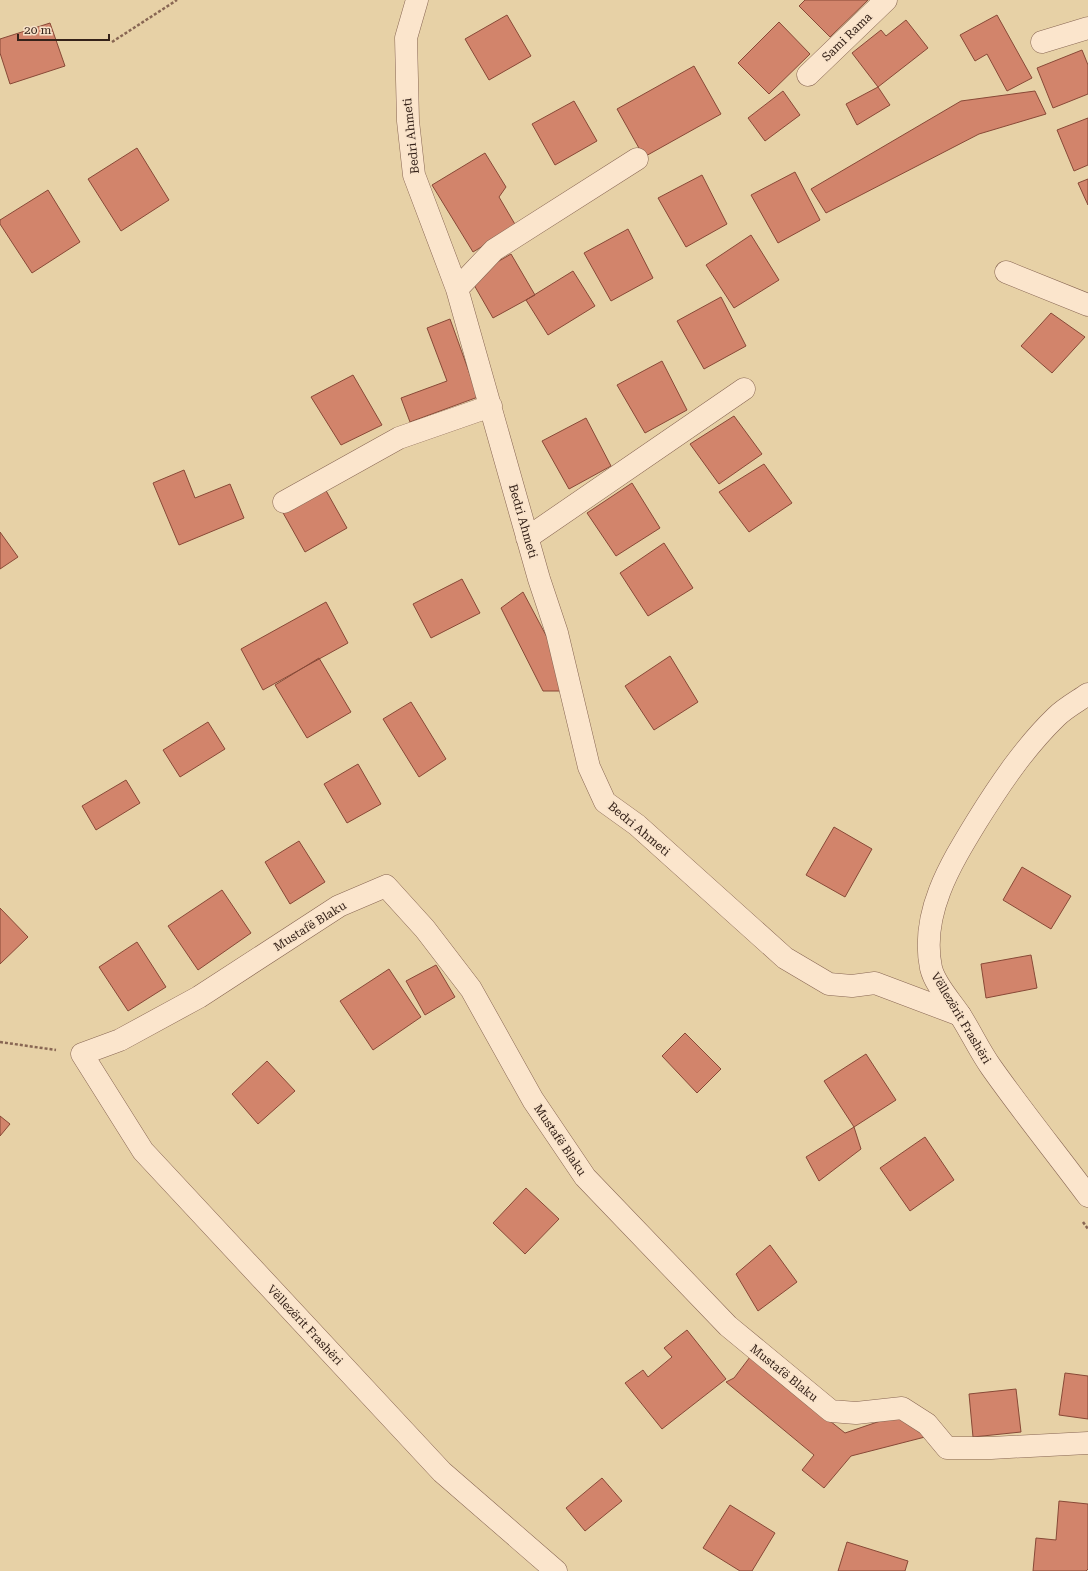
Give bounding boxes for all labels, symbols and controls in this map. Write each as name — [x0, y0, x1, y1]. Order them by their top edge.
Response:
street label: Sami Rama — [819, 9, 875, 64]
scale bar — [18, 16, 109, 42]
text: 20 m — [24, 23, 51, 37]
street label: Bedri Ahmeti — [400, 97, 422, 175]
street label: Bedri Ahmeti — [506, 482, 540, 560]
street label: Bedri Ahmeti — [605, 799, 673, 859]
street label: Mustafë Blaku — [271, 898, 349, 954]
street label: Vëllezërit Frashëri — [928, 970, 994, 1066]
street label: Mustafë Blaku — [531, 1102, 589, 1179]
street label: Vëllezërit Frashëri — [264, 1282, 346, 1368]
street label: Mustafë Blaku — [747, 1341, 821, 1405]

